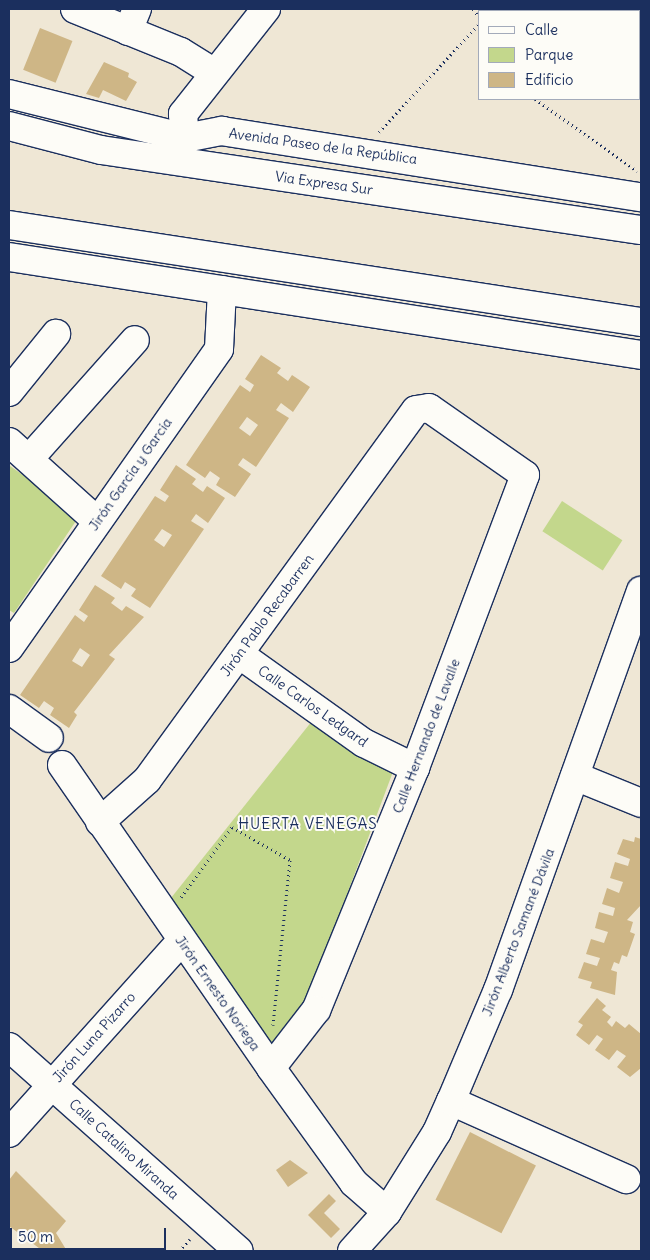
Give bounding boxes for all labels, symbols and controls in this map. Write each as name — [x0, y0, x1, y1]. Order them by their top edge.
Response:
legend — [478, 10, 640, 100]
text: Calle — [525, 20, 558, 39]
text: Parque — [525, 45, 573, 64]
text: Edificio — [525, 70, 573, 89]
street label: Avenida Paseo de la República — [228, 124, 418, 168]
street label: Via Expresa Sur — [274, 168, 374, 198]
street label: Jirón García y García — [85, 414, 175, 534]
street label: Jirón Pablo Recabarren — [217, 551, 317, 679]
street label: Calle Hernando de Lavalle — [389, 656, 463, 816]
street label: Calle Carlos Ledgard — [255, 662, 371, 750]
district label: HUERTA VENEGAS — [237, 815, 379, 833]
street label: Jirón Alberto Samané Dávila — [478, 846, 558, 1018]
street label: Jirón Ernesto Noriega — [172, 932, 264, 1054]
street label: Jirón Luna Pizarro — [49, 988, 139, 1086]
street label: Calle Catalino Miranda — [66, 1095, 182, 1203]
scale bar — [12, 1218, 169, 1250]
text: 50 m — [18, 1227, 53, 1246]

